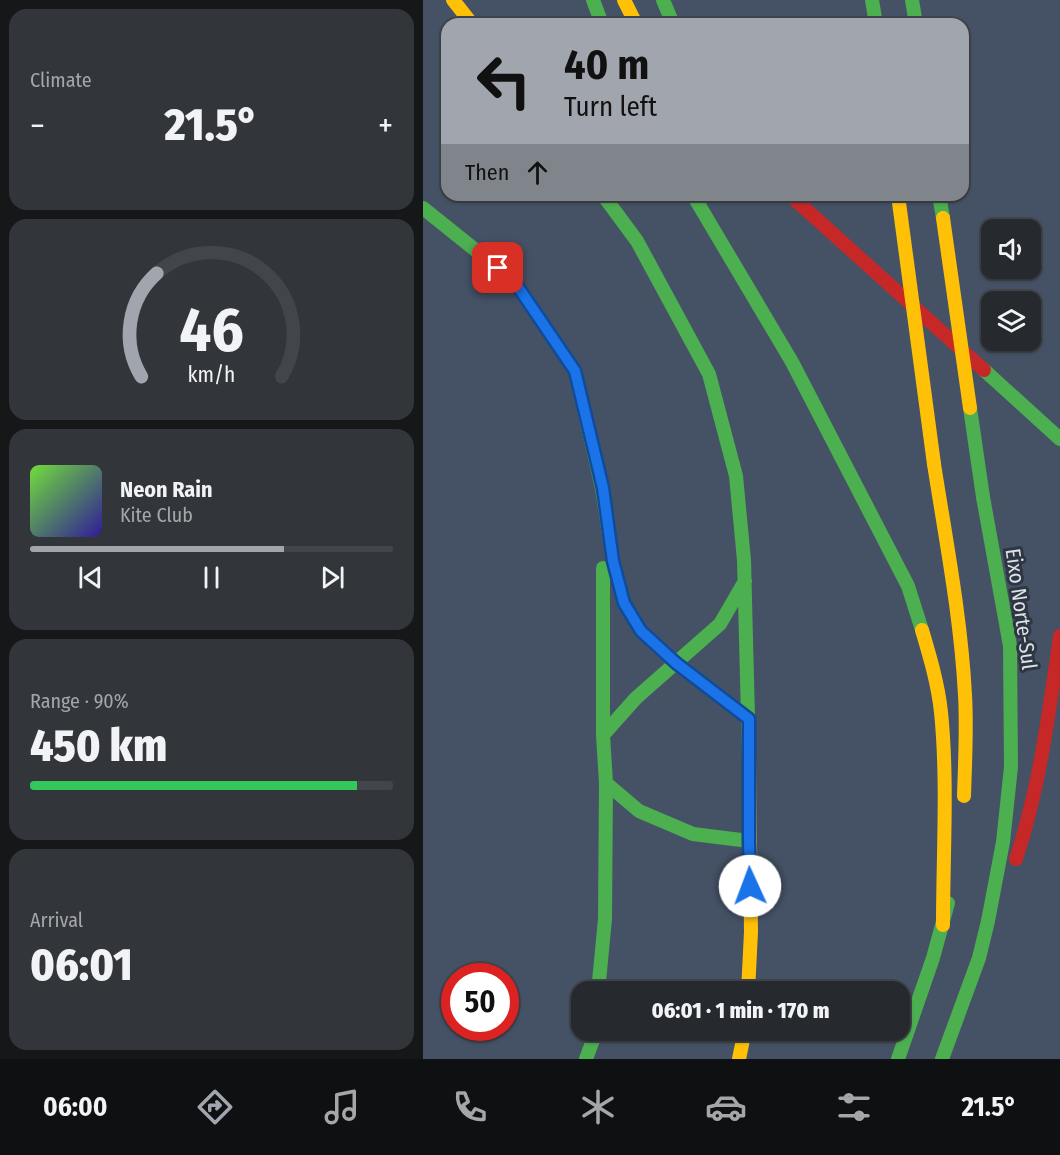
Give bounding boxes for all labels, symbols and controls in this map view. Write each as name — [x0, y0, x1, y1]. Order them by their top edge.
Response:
text: 40 m — [564, 40, 649, 90]
icon: left — [465, 42, 543, 120]
text: Climate — [30, 68, 92, 92]
text: Turn left — [564, 91, 657, 123]
text: 21.5° — [164, 98, 258, 152]
text: − — [30, 106, 45, 146]
text: + — [378, 106, 393, 146]
icon: ahead — [521, 156, 554, 189]
text: Then — [465, 159, 509, 186]
map controls — [981, 219, 1041, 351]
button: sound — [981, 219, 1041, 279]
pin — [472, 242, 523, 293]
icon: arrive — [481, 251, 514, 284]
button: layers — [981, 291, 1041, 351]
text: 46 — [179, 293, 244, 368]
text: km/h — [188, 362, 235, 388]
text: Neon Rain — [120, 476, 213, 503]
text: Kite Club — [120, 503, 193, 527]
street label: Eixo Norte-Sul — [1000, 547, 1042, 672]
icon: previous — [74, 561, 107, 594]
icon: pause — [195, 561, 228, 594]
icon: next — [316, 561, 349, 594]
text: Range · 90% — [30, 689, 129, 713]
text: 450 km — [30, 719, 167, 773]
position arrow — [718, 854, 782, 918]
text: Arrival — [30, 908, 83, 932]
text: 06:01 — [30, 938, 133, 992]
speed limit sign: 50 — [441, 963, 519, 1041]
text: 06:01 · 1 min · 170 m — [651, 997, 830, 1024]
icon: directions — [194, 1086, 236, 1128]
icon: music — [321, 1086, 363, 1128]
icon: phone — [449, 1086, 491, 1128]
icon: climate — [577, 1086, 619, 1128]
icon: car — [705, 1086, 747, 1128]
icon: filters — [833, 1086, 875, 1128]
text: 06:00 — [43, 1091, 108, 1123]
text: 21.5° — [961, 1091, 1017, 1123]

